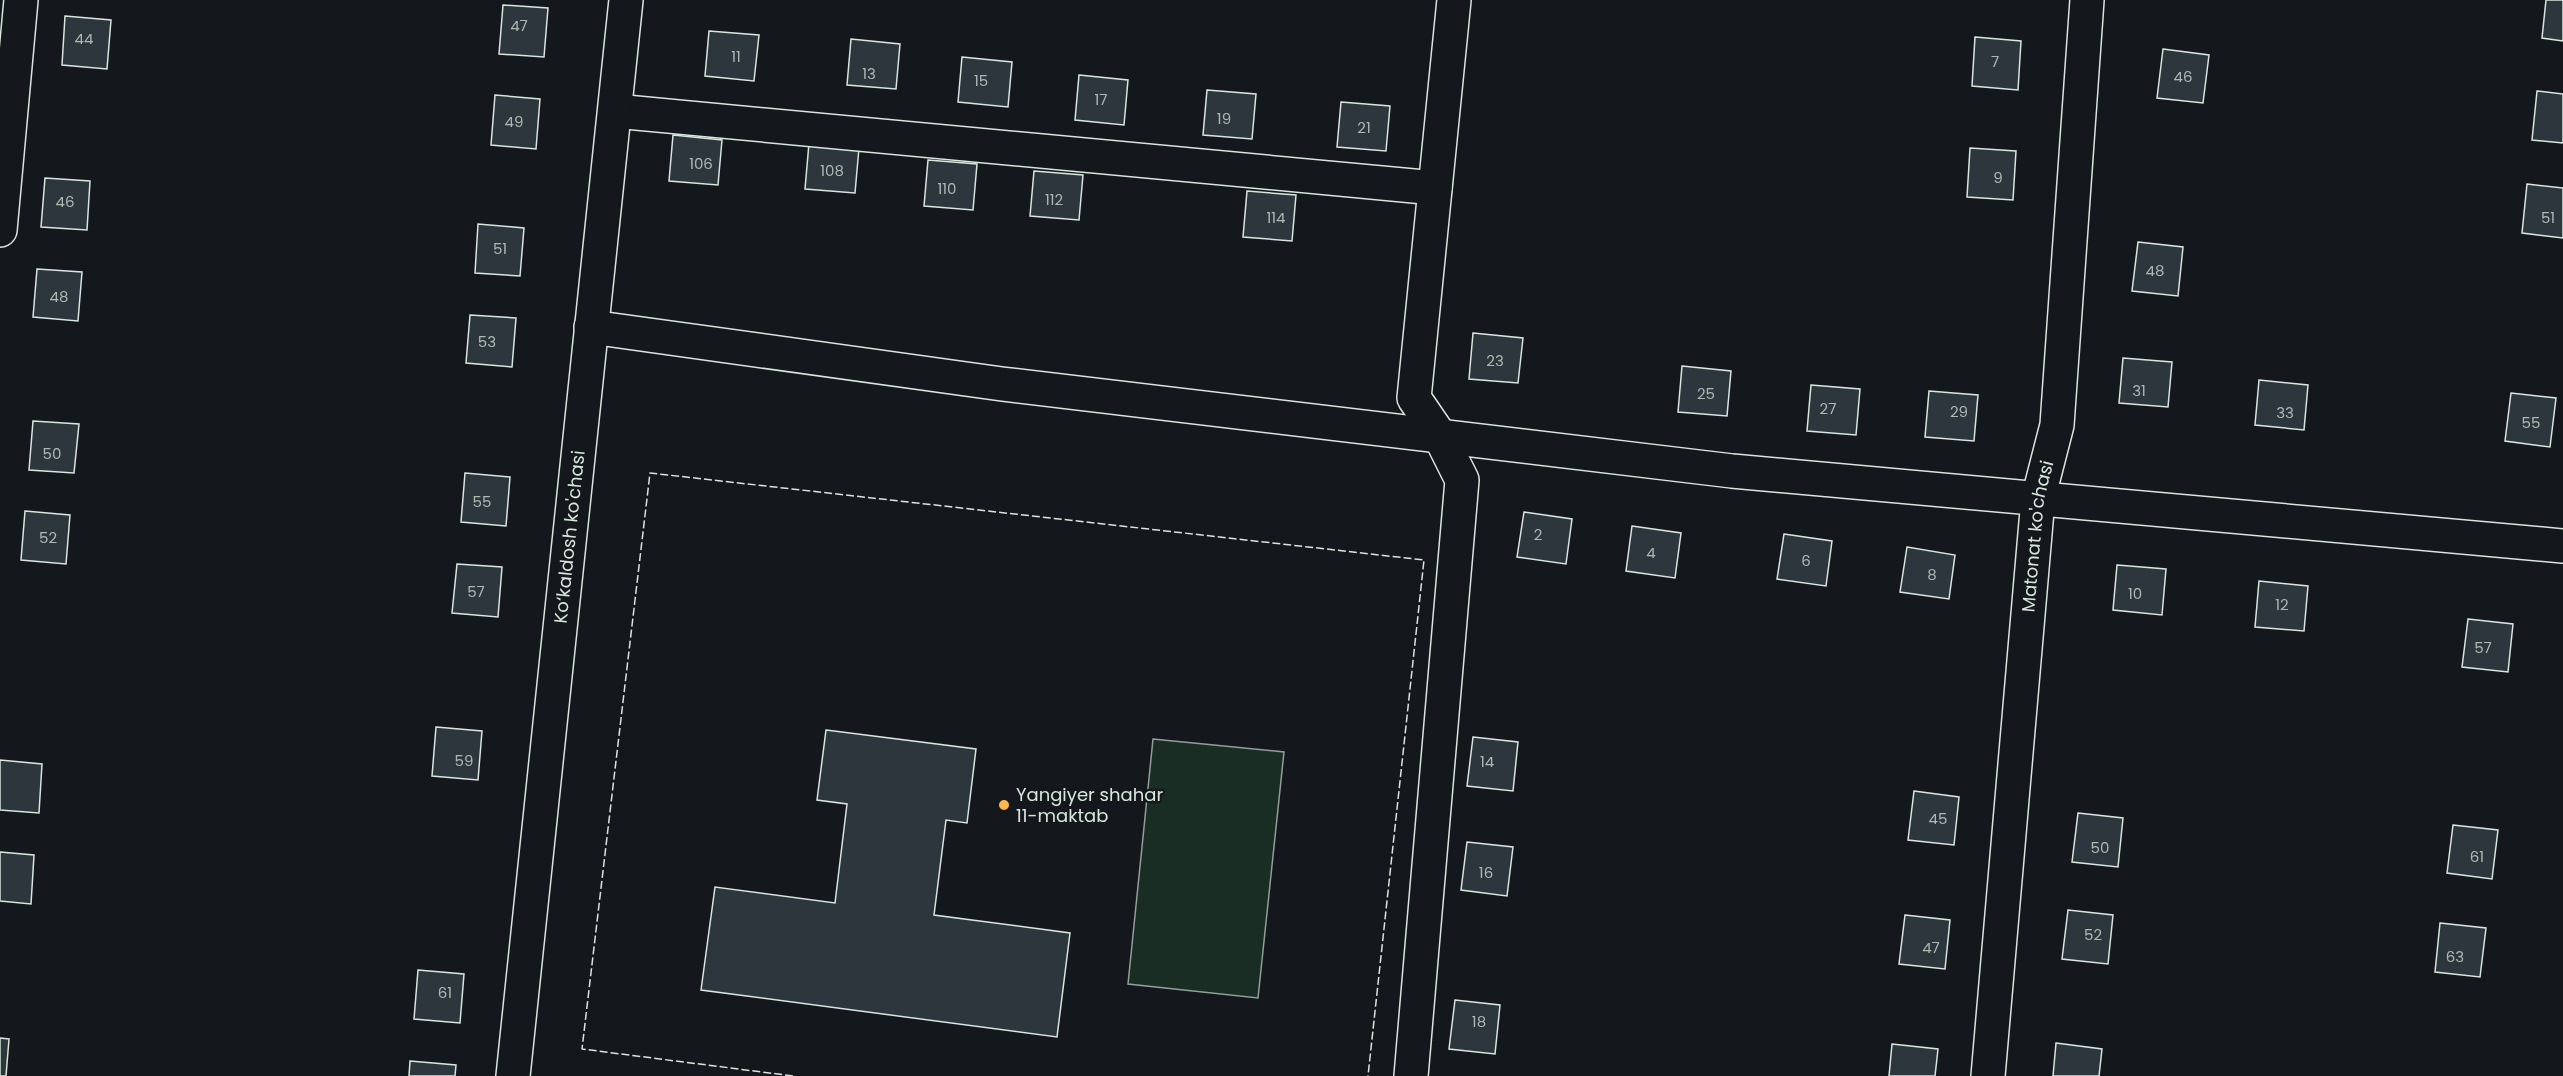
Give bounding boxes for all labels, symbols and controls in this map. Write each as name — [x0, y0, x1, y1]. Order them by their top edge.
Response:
house number: 47 — [510, 15, 528, 36]
house number: 44 — [75, 28, 93, 49]
house number: 11 — [731, 46, 741, 67]
house number: 7 — [1991, 51, 1999, 72]
house number: 13 — [862, 63, 876, 84]
house number: 46 — [2174, 66, 2192, 87]
house number: 15 — [974, 70, 988, 91]
house number: 17 — [1095, 89, 1108, 110]
house number: 19 — [1217, 108, 1231, 129]
house number: 49 — [505, 111, 523, 132]
house number: 21 — [1357, 117, 1371, 138]
house number: 106 — [689, 153, 713, 174]
house number: 108 — [820, 160, 844, 181]
house number: 9 — [1993, 167, 2003, 188]
house number: 110 — [937, 178, 957, 199]
house number: 112 — [1045, 189, 1063, 210]
house number: 46 — [56, 191, 74, 212]
house number: 114 — [1266, 207, 1286, 228]
house number: 51 — [2541, 207, 2555, 228]
house number: 51 — [493, 238, 507, 259]
house number: 48 — [2146, 260, 2164, 281]
house number: 48 — [50, 286, 68, 307]
house number: 53 — [478, 331, 496, 352]
house number: 23 — [1486, 350, 1504, 371]
house number: 31 — [2132, 380, 2146, 401]
house number: 25 — [1697, 383, 1715, 404]
house number: 27 — [1820, 398, 1836, 419]
house number: 29 — [1950, 401, 1968, 422]
house number: 33 — [2276, 402, 2294, 423]
house number: 55 — [2522, 412, 2540, 433]
house number: 50 — [43, 443, 61, 464]
street label: Ko‘kaldosh ko'chasi — [548, 449, 591, 625]
street label: Matonat ko'chasi — [2015, 458, 2059, 613]
house number: 55 — [473, 491, 491, 512]
house number: 2 — [1534, 524, 1542, 545]
house number: 52 — [39, 527, 57, 548]
house number: 4 — [1646, 542, 1656, 563]
house number: 6 — [1801, 550, 1811, 571]
house number: 8 — [1927, 564, 1937, 585]
house number: 57 — [467, 581, 485, 602]
house number: 10 — [2128, 583, 2142, 604]
house number: 12 — [2275, 594, 2289, 615]
house number: 57 — [2474, 637, 2492, 658]
house number: 59 — [455, 750, 473, 771]
house number: 14 — [1480, 751, 1494, 772]
place label: Yangiyer shahar 11-maktab — [1016, 782, 1163, 828]
marker: Yangiyer shahar 11-maktab — [997, 798, 1011, 812]
house number: 45 — [1929, 808, 1947, 829]
house number: 50 — [2091, 837, 2109, 858]
house number: 61 — [2470, 846, 2484, 867]
house number: 16 — [1479, 862, 1493, 883]
house number: 52 — [2084, 924, 2102, 945]
house number: 47 — [1922, 937, 1940, 958]
house number: 63 — [2446, 946, 2464, 967]
house number: 61 — [438, 982, 452, 1003]
house number: 18 — [1472, 1011, 1486, 1032]

